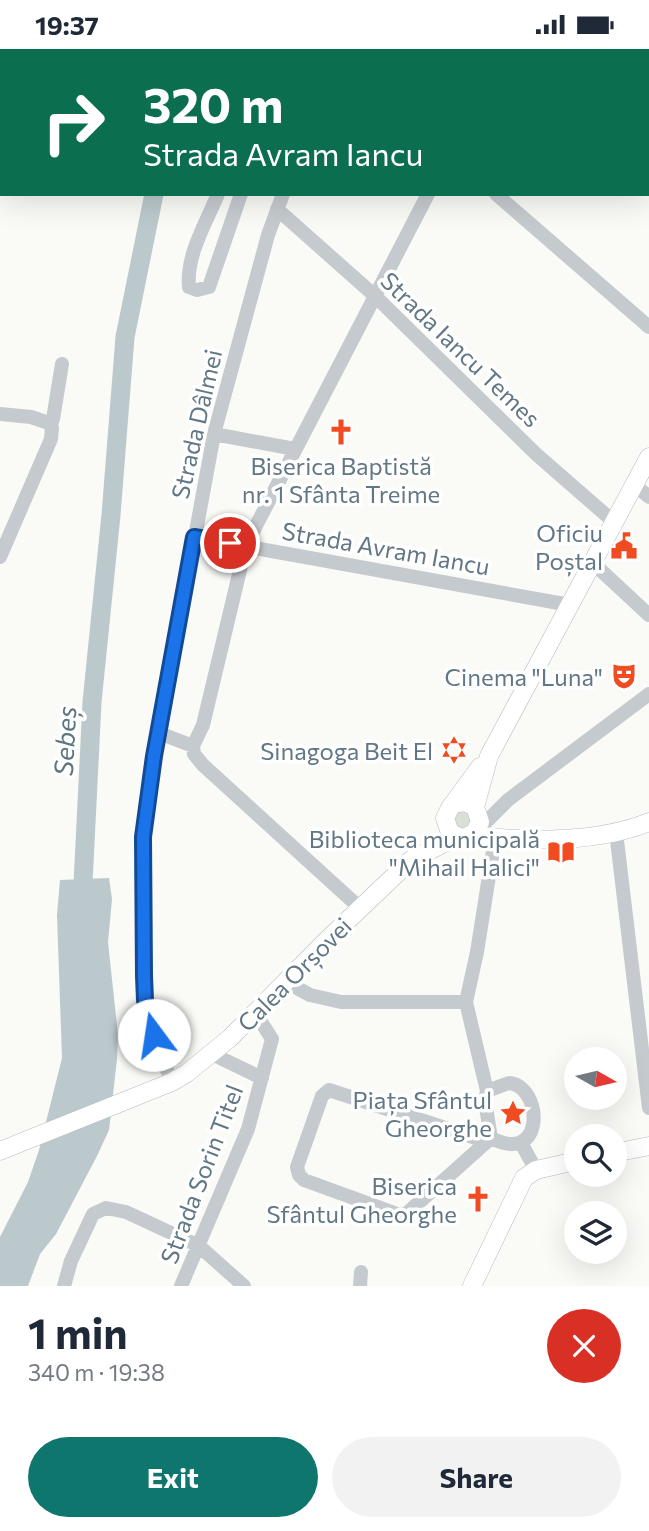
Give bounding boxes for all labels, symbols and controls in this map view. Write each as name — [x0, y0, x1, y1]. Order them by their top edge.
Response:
text: 19:37 — [35, 9, 99, 40]
text: 320 m — [143, 73, 284, 133]
icon: right — [28, 77, 119, 168]
text: Strada Avram Iancu — [143, 133, 423, 173]
street label: Strada Iancu Temes — [375, 266, 547, 432]
street label: Strada Dâlmei — [165, 346, 227, 502]
church icon: Biserica Baptistă nr. 1 Sfânta Treime — [326, 417, 356, 447]
place label: Biserica Baptistă nr. 1 Sfânta Treime — [242, 451, 440, 508]
pin — [200, 513, 260, 573]
street label: Strada Avram Iancu — [280, 515, 492, 581]
place label: Oficiu Poștal — [535, 518, 603, 577]
icon: arrive — [211, 524, 249, 562]
public building icon: Oficiu Poștal — [609, 531, 639, 561]
theatre icon: Cinema "Luna" — [609, 661, 639, 691]
place label: Cinema "Luna" — [445, 662, 603, 691]
water label: Sebeș — [47, 705, 83, 777]
synagogue icon: Sinagoga Beit El — [439, 735, 469, 765]
place label: Sinagoga Beit El — [260, 736, 433, 765]
place label: Biblioteca municipală "Mihail Halici" — [309, 824, 540, 881]
library icon: Biblioteca municipală "Mihail Halici" — [546, 837, 576, 867]
street label: Calea Orșovei — [231, 911, 358, 1038]
position arrow — [117, 998, 191, 1072]
north arrow — [564, 1047, 626, 1109]
map controls — [564, 1047, 627, 1264]
street label: Strada Sorin Titel — [154, 1081, 248, 1267]
place label: Piața Sfântul Gheorghe — [353, 1085, 492, 1142]
place icon: Piața Sfântul Gheorghe — [498, 1098, 528, 1128]
button: search — [564, 1124, 627, 1187]
place label: Biserica Sfântul Gheorghe — [266, 1171, 457, 1228]
church icon: Biserica Sfântul Gheorghe — [463, 1184, 493, 1214]
button: layers — [564, 1201, 627, 1264]
text: 1 min — [28, 1306, 128, 1358]
button: close — [547, 1309, 621, 1383]
text: 340 m · 19:38 — [28, 1358, 165, 1386]
button: Exit — [28, 1437, 318, 1517]
button: Share — [332, 1437, 621, 1517]

